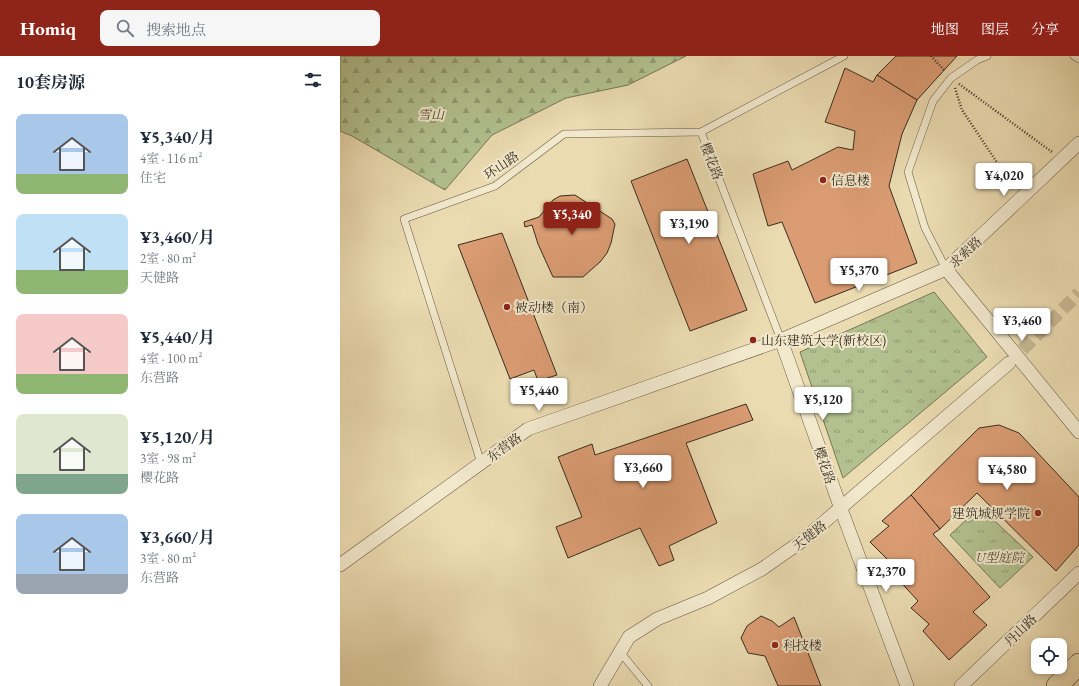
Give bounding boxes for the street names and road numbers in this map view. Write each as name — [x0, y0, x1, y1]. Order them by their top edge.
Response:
street label: 樱花路 — [697, 140, 726, 182]
street label: 环山路 — [480, 147, 522, 183]
street label: 求索路 — [945, 233, 985, 272]
street label: 东营路 — [484, 429, 525, 466]
street label: 樱花路 — [810, 444, 839, 486]
street label: 天健路 — [789, 517, 830, 554]
street label: 丹山路 — [1000, 611, 1040, 650]

